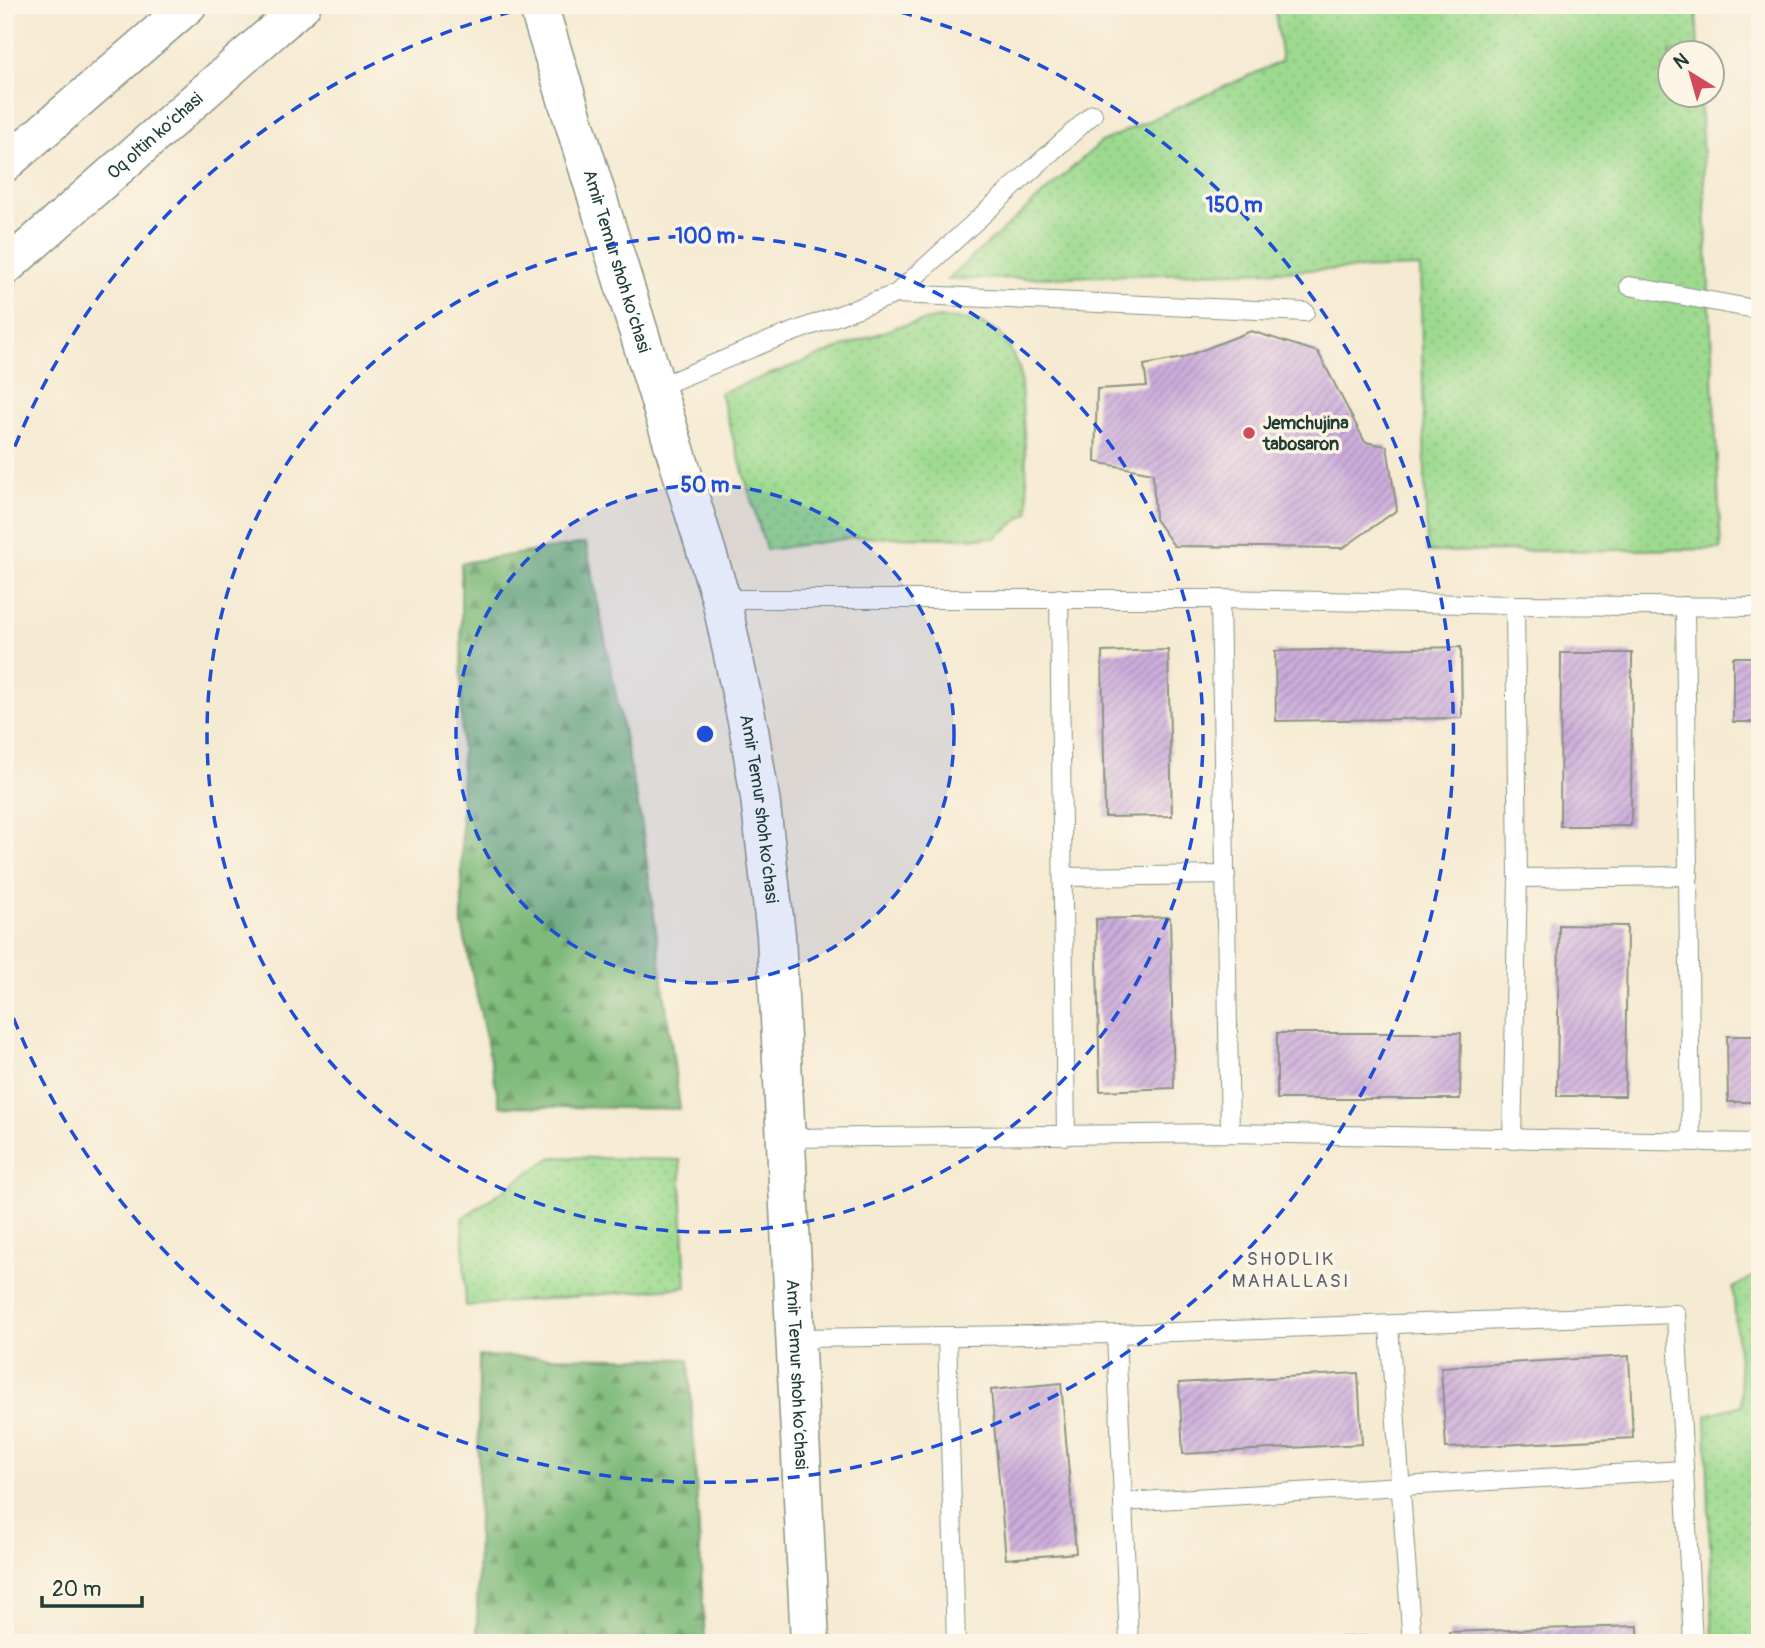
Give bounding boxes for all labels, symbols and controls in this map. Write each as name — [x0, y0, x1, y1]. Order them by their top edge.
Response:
north arrow — [1656, 38, 1726, 108]
text: N — [1669, 48, 1694, 75]
street label: Oq oltin ko‘chasi — [103, 88, 208, 184]
street label: Amir Temur shoh ko‘chasi — [577, 167, 655, 356]
text: 150 m — [1205, 192, 1263, 219]
text: 100 m — [675, 223, 735, 250]
place label: Jemchujina tabosaron — [1262, 412, 1349, 456]
marker: Jemchujina tabosaron — [1241, 425, 1257, 441]
text: 50 m — [681, 472, 730, 499]
street label: Amir Temur shoh ko‘chasi — [734, 712, 783, 905]
centre of rings — [693, 722, 717, 746]
district label: SHODLIK MAHALLASI — [1232, 1247, 1350, 1293]
street label: Amir Temur shoh ko‘chasi — [781, 1278, 813, 1470]
scale bar — [42, 1564, 142, 1608]
text: 20 m — [52, 1576, 101, 1603]

